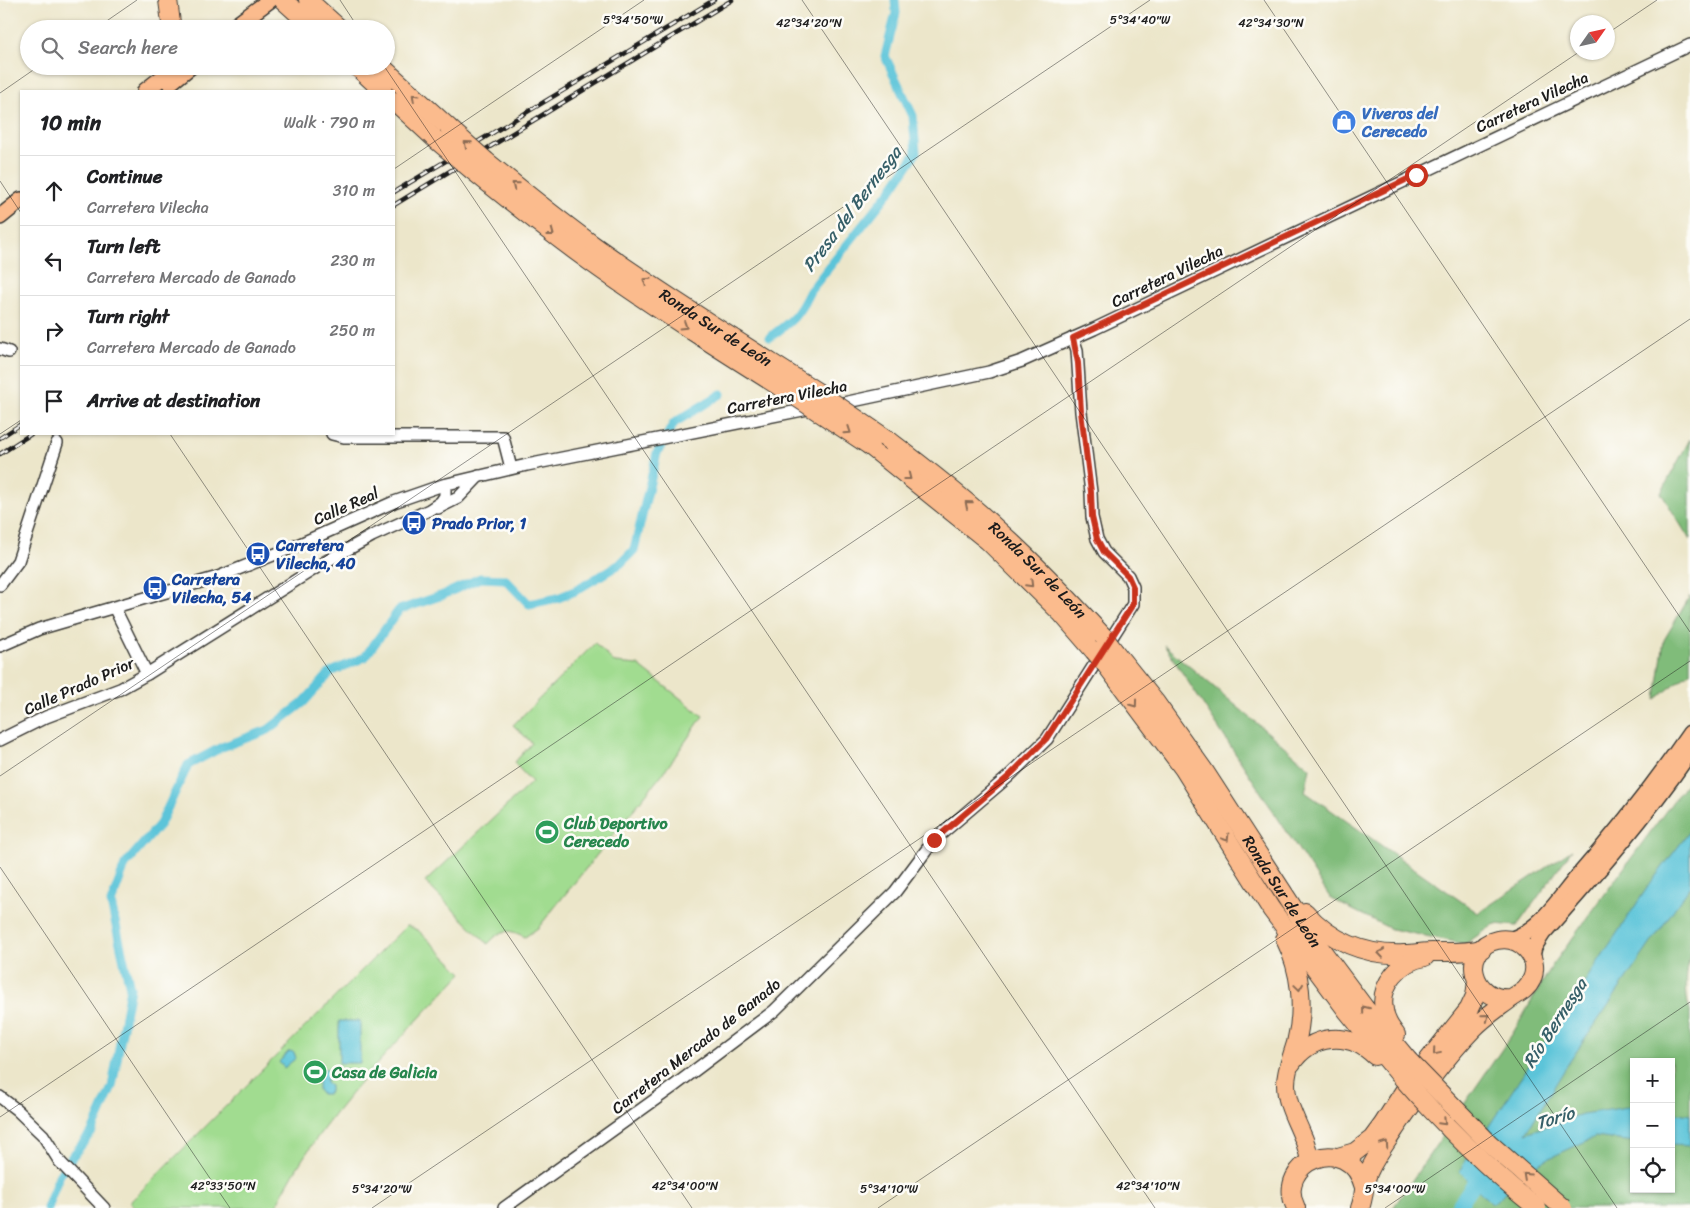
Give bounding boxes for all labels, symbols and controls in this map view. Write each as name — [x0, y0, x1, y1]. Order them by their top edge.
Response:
text: 5°34'50"W — [603, 9, 664, 31]
text: 5°34'40"W — [1110, 9, 1171, 31]
text: 42°34'20"N — [776, 12, 843, 34]
text: 42°34'30"N — [1238, 12, 1304, 34]
north arrow — [1570, 15, 1615, 60]
search box — [20, 20, 395, 75]
text: Search here — [78, 31, 178, 64]
icon: search — [38, 34, 66, 62]
street label: Carretera Vilecha — [1471, 63, 1593, 141]
one-way arrow — [412, 94, 421, 103]
place label: Viveros del Cerecedo — [1361, 99, 1439, 146]
text: 10 min — [40, 104, 101, 142]
text: Walk · 790 m — [283, 108, 375, 137]
shop icon: Viveros del Cerecedo — [1331, 109, 1357, 135]
water label: Presa del Bernesga — [794, 138, 911, 279]
one-way arrow — [464, 141, 473, 150]
text: Continue — [87, 160, 163, 193]
route start — [1405, 164, 1428, 187]
text: 310 m — [333, 176, 375, 205]
icon: ahead — [40, 177, 68, 205]
one-way arrow — [512, 182, 521, 190]
text: Carretera Vilecha — [87, 193, 209, 222]
one-way arrow — [545, 227, 555, 236]
text: Turn left — [87, 230, 160, 263]
street label: Carretera Vilecha — [1106, 236, 1228, 316]
text: 230 m — [330, 246, 375, 275]
icon: left — [40, 247, 68, 275]
text: Carretera Mercado de Ganado — [87, 263, 296, 292]
one-way arrow — [642, 278, 652, 287]
street label: Ronda Sur de León — [654, 280, 779, 375]
text: Turn right — [87, 300, 169, 333]
text: 250 m — [329, 316, 375, 345]
icon: right — [40, 317, 68, 345]
one-way arrow — [678, 320, 688, 329]
text: Carretera Mercado de Ganado — [87, 333, 296, 362]
street label: Carretera Vilecha — [724, 371, 850, 423]
text: Arrive at destination — [87, 384, 260, 417]
icon: arrive — [40, 387, 68, 415]
one-way arrow — [842, 425, 851, 434]
one-way arrow — [903, 471, 912, 480]
street label: Calle Real — [308, 478, 384, 533]
one-way arrow — [965, 500, 974, 509]
place label: Prado Prior, 1 — [432, 509, 527, 538]
bus stop icon: Prado Prior, 1 — [401, 510, 427, 536]
street label: Ronda Sur de León — [982, 514, 1095, 626]
place label: Carretera Vilecha, 40 — [275, 531, 356, 578]
bus stop icon: Carretera Vilecha, 40 — [245, 541, 271, 567]
place label: Carretera Vilecha, 54 — [171, 565, 251, 612]
bus stop icon: Carretera Vilecha, 54 — [142, 575, 168, 601]
one-way arrow — [1025, 578, 1034, 587]
street label: Calle Prado Prior — [19, 648, 140, 723]
one-way arrow — [1128, 699, 1138, 708]
place label: Club Deportivo Cerecedo — [563, 809, 668, 856]
sports icon: Club Deportivo Cerecedo — [534, 819, 560, 845]
route end — [923, 829, 946, 852]
street label: Ronda Sur de León — [1235, 829, 1330, 954]
one-way arrow — [1220, 833, 1230, 842]
one-way arrow — [1377, 948, 1385, 959]
street label: Carretera Mercado de Ganado — [605, 970, 787, 1122]
water label: Río Bernesga — [1514, 970, 1597, 1074]
one-way arrow — [1293, 984, 1304, 992]
one-way arrow — [1362, 1006, 1371, 1015]
one-way arrow — [1480, 1015, 1489, 1023]
one-way arrow — [1433, 1046, 1442, 1055]
place label: Casa de Galicia — [331, 1058, 437, 1087]
map controls — [1630, 1058, 1675, 1193]
button: + — [1630, 1058, 1675, 1103]
sports icon: Casa de Galicia — [302, 1059, 328, 1085]
water label: Torío — [1532, 1096, 1580, 1139]
button: − — [1630, 1103, 1675, 1148]
one-way arrow — [1437, 1116, 1446, 1125]
one-way arrow — [1379, 1140, 1388, 1150]
button: locate — [1630, 1148, 1675, 1193]
one-way arrow — [1522, 1173, 1531, 1182]
text: 42°33'50"N — [190, 1175, 256, 1197]
text: 42°34'00"N — [652, 1175, 719, 1197]
text: 42°34'10"N — [1116, 1175, 1181, 1197]
text: 5°34'20"W — [352, 1178, 413, 1200]
text: 5°34'10"W — [860, 1178, 919, 1200]
text: 5°34'00"W — [1365, 1178, 1426, 1200]

